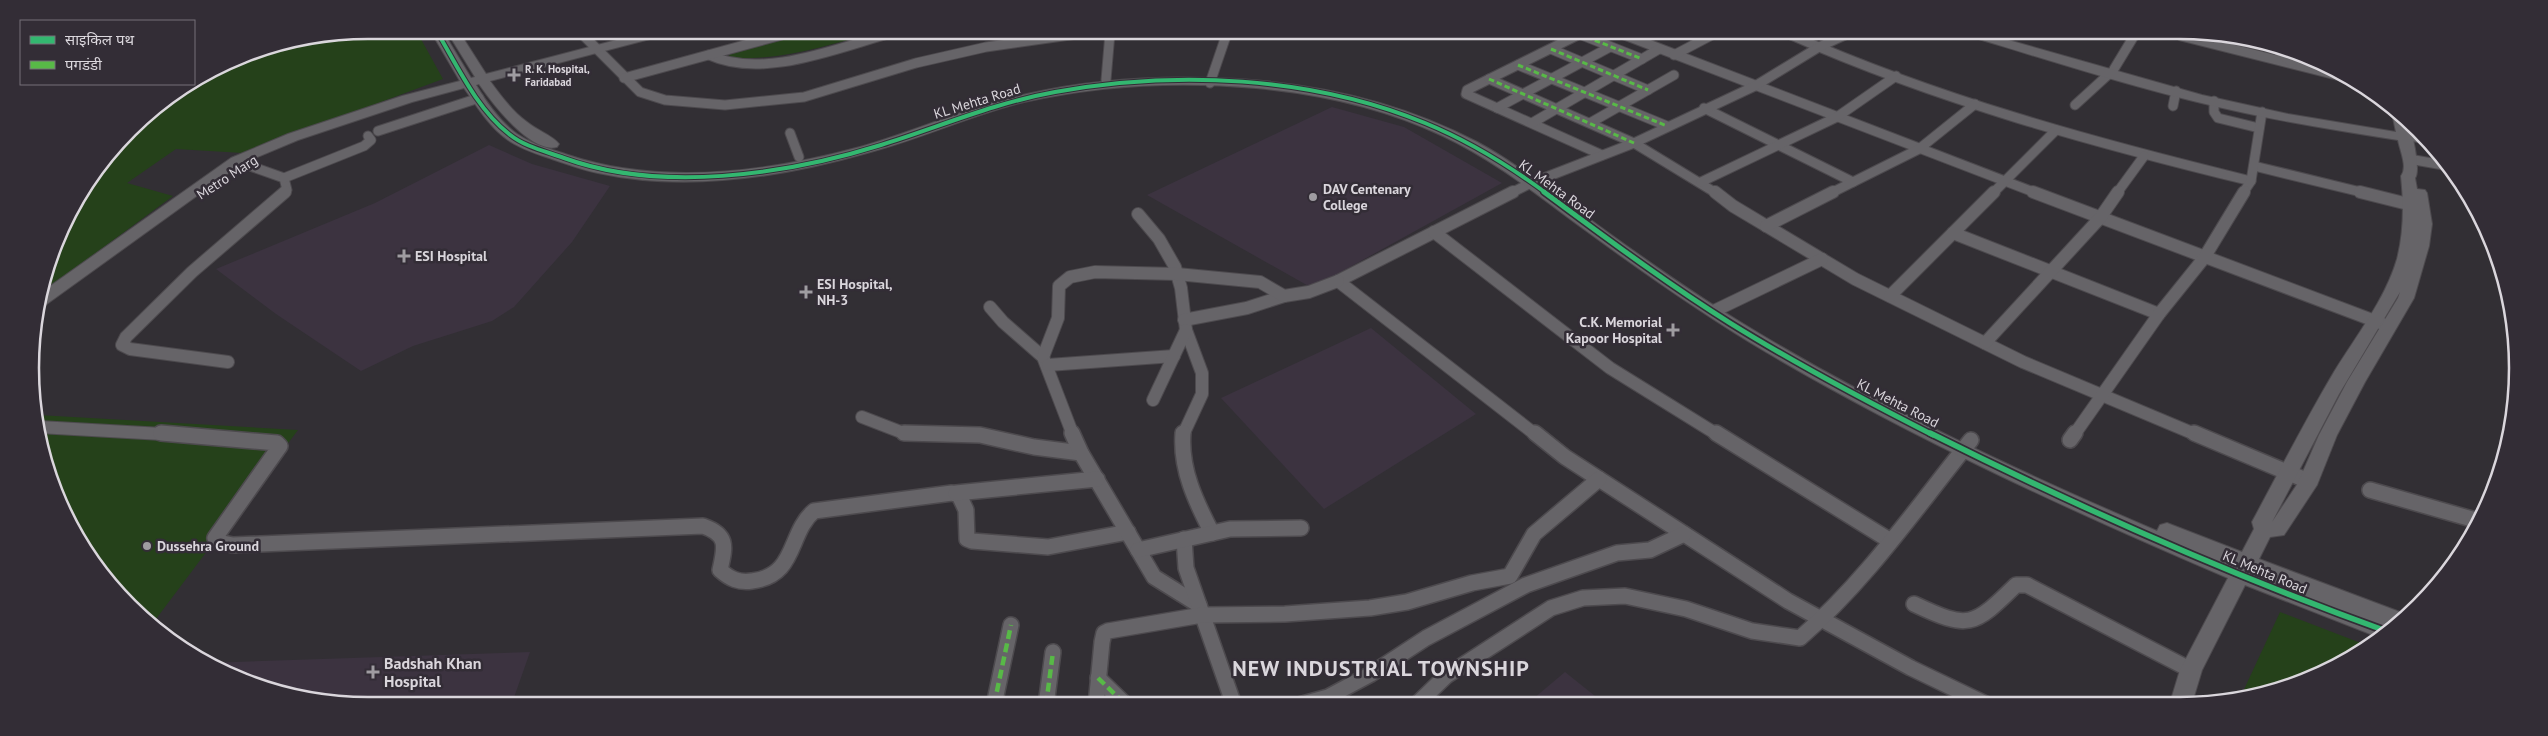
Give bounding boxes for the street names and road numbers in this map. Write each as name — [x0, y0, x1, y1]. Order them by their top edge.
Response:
street label: KL Mehta Road — [931, 79, 1023, 123]
street label: Metro Marg — [193, 151, 261, 203]
street label: KL Mehta Road — [1515, 155, 1599, 223]
street label: KL Mehta Road — [1854, 375, 1942, 431]
street label: KL Mehta Road — [2220, 546, 2310, 598]

